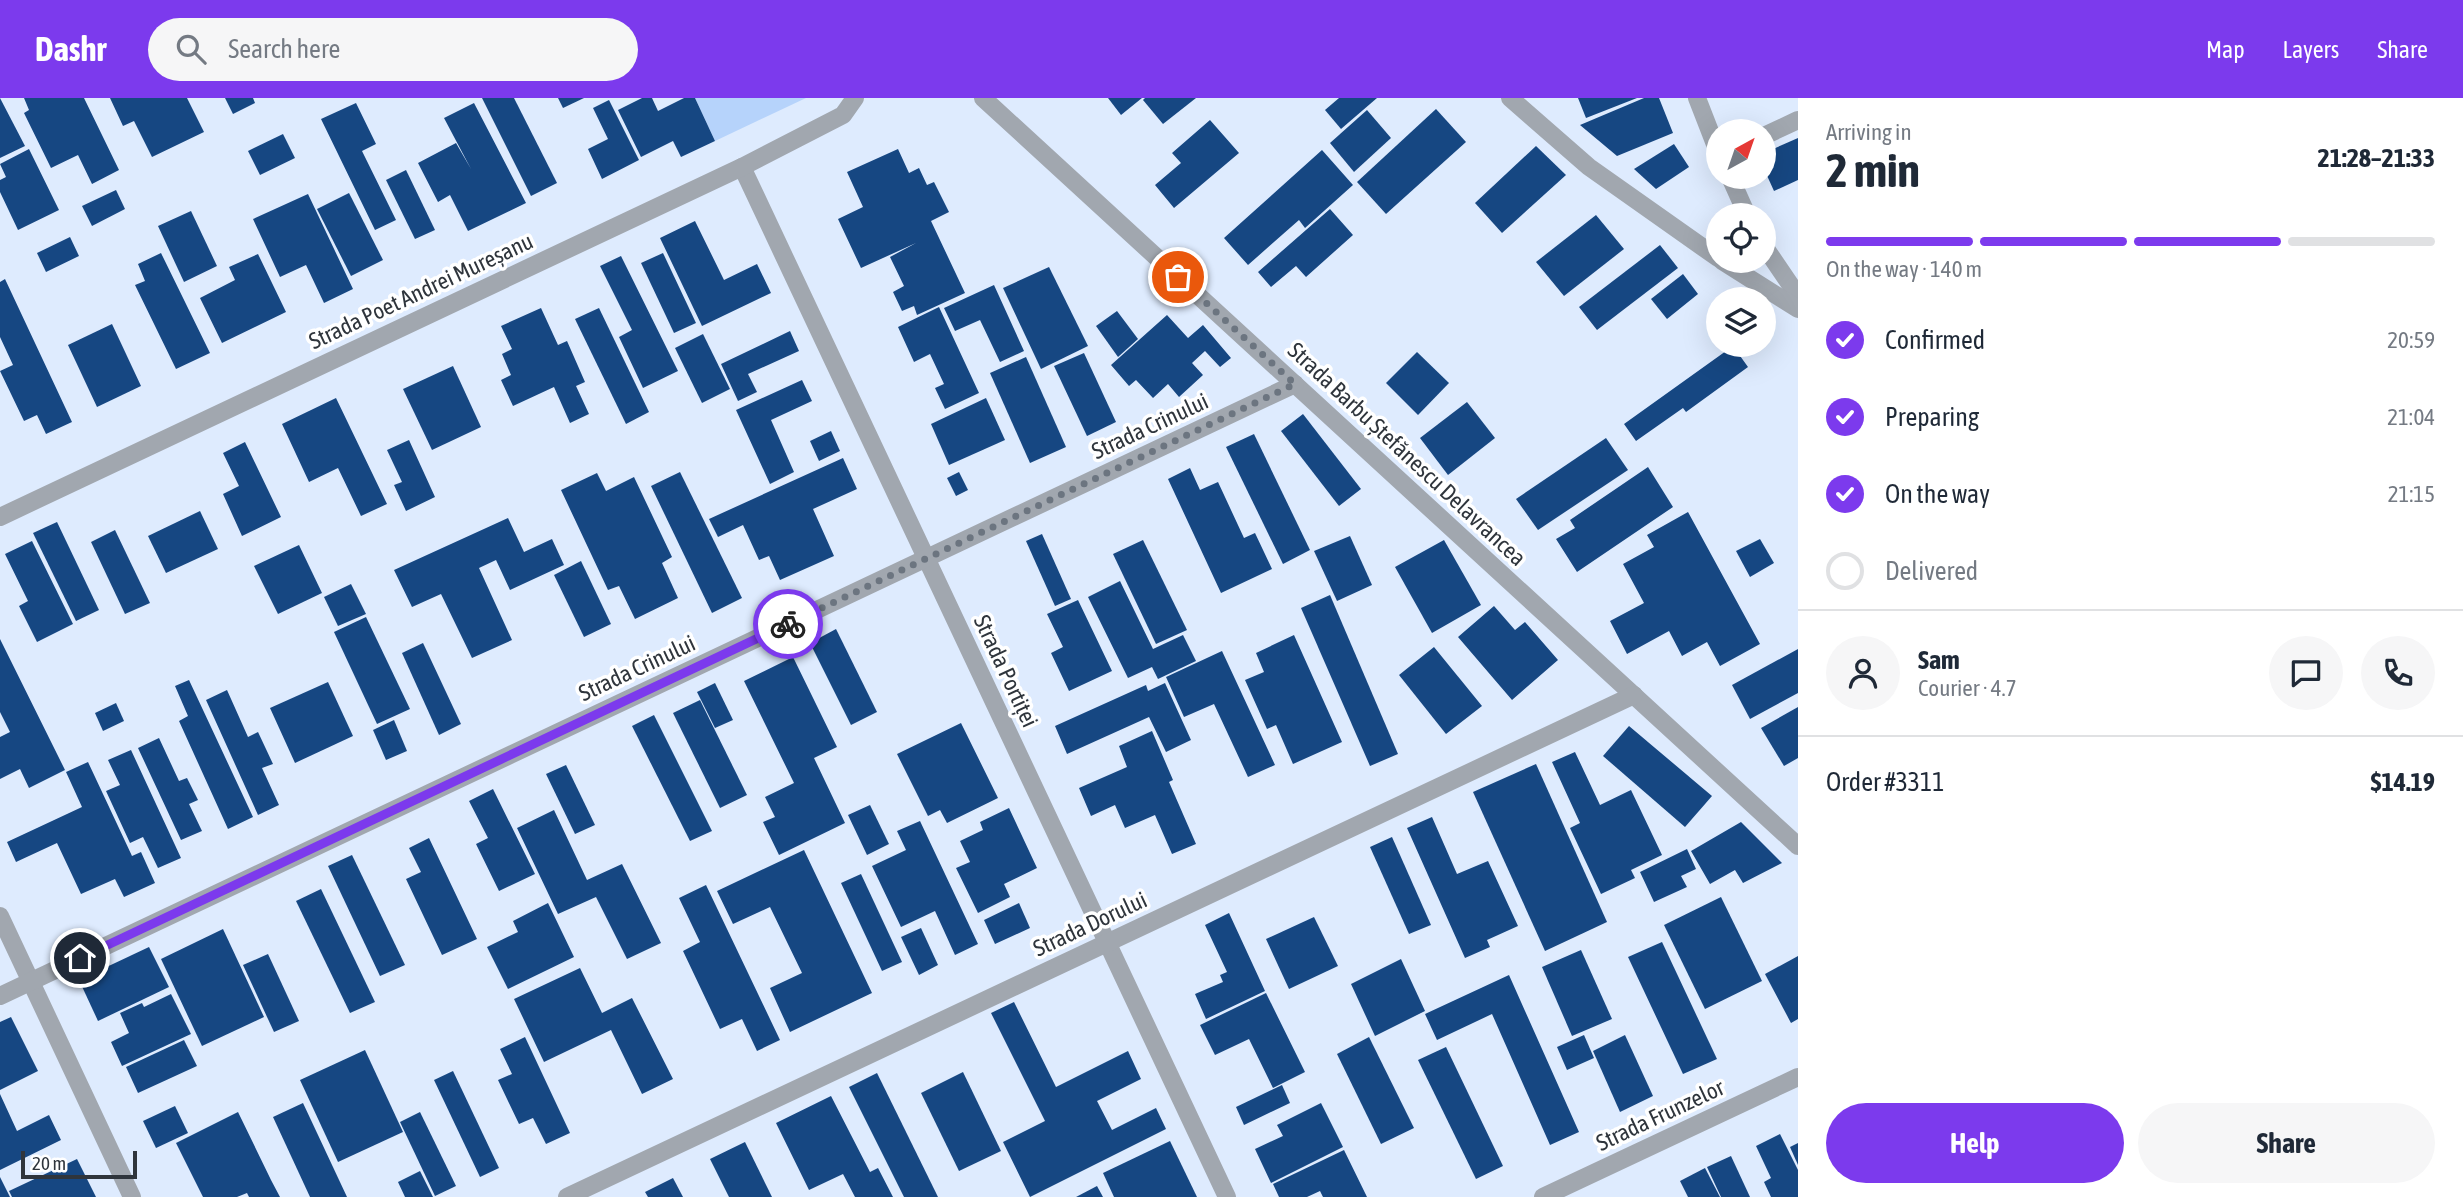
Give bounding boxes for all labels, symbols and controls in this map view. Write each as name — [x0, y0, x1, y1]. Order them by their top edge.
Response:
search box — [148, 18, 638, 81]
text: Dashr — [35, 30, 106, 68]
icon: search — [172, 30, 210, 68]
text: Search here — [228, 34, 340, 64]
text: Map — [2206, 36, 2245, 63]
text: Layers — [2283, 36, 2339, 63]
text: Share — [2377, 36, 2428, 63]
north arrow — [1706, 119, 1776, 189]
map controls — [1706, 119, 1776, 357]
text: Arriving in — [1826, 119, 1912, 145]
text: 21:28–21:33 — [2318, 143, 2435, 173]
text: 2 min — [1826, 144, 1920, 197]
button: locate — [1706, 203, 1776, 273]
street label: Strada Poet Andrei Mureșanu — [305, 228, 537, 354]
pin — [1148, 247, 1208, 307]
text: On the way · 140 m — [1826, 256, 1982, 282]
icon: bag — [1159, 258, 1197, 296]
button: layers — [1706, 287, 1776, 357]
icon: check — [1826, 321, 1864, 359]
text: Confirmed — [1885, 325, 1985, 355]
text: 20:59 — [2387, 327, 2435, 353]
street label: Strada Barbu Ștefănescu Delavrancea — [1283, 337, 1531, 571]
street label: Strada Crinului — [1088, 388, 1212, 464]
icon: check — [1826, 398, 1864, 436]
text: Preparing — [1885, 402, 1979, 432]
text: 21:04 — [2387, 404, 2435, 430]
icon: check — [1826, 475, 1864, 513]
text: On the way — [1885, 479, 1990, 509]
text: 21:15 — [2388, 481, 2435, 507]
text: Delivered — [1885, 556, 1978, 586]
courier — [753, 589, 823, 659]
icon: bike — [769, 605, 807, 643]
street label: Strada Portiței — [969, 611, 1043, 731]
street label: Strada Crinului — [575, 630, 699, 706]
button: person — [1826, 636, 1900, 710]
button: chat — [2269, 636, 2343, 710]
button: phone — [2361, 636, 2435, 710]
text: Sam — [1918, 645, 1960, 675]
text: Courier · 4.7 — [1918, 675, 2017, 701]
text: Order #3311 — [1826, 767, 1945, 797]
text: $14.19 — [2371, 767, 2435, 797]
street label: Strada Dorului — [1029, 886, 1151, 962]
pin — [50, 928, 110, 988]
icon: home — [61, 939, 99, 977]
street label: Strada Frunzelor — [1592, 1074, 1729, 1156]
button: Help — [1826, 1103, 2124, 1183]
button: Share — [2138, 1103, 2435, 1183]
scale bar — [21, 1148, 136, 1180]
text: 20 m — [32, 1152, 66, 1174]

